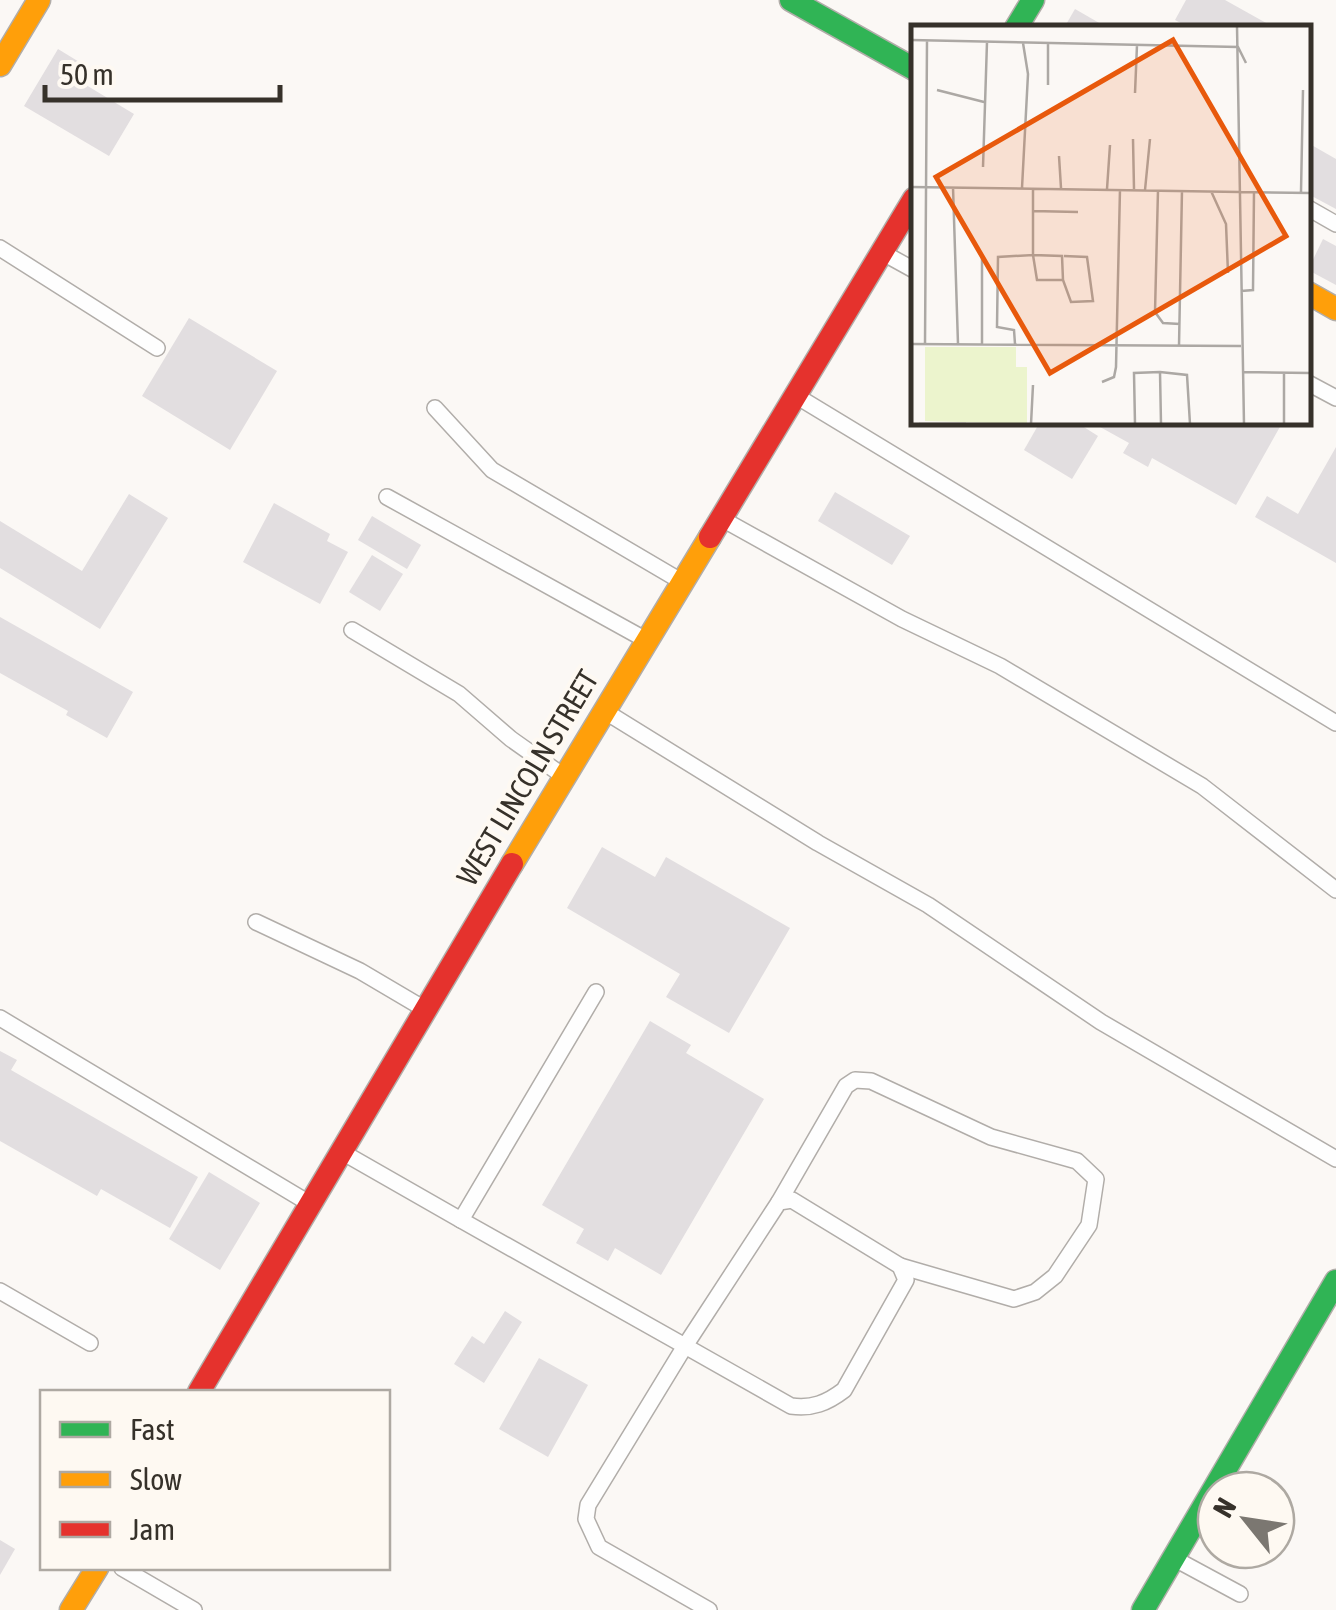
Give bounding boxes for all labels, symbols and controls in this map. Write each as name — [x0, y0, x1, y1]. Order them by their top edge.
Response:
inset map — [911, 25, 1311, 425]
scale bar — [45, 40, 280, 102]
text: 50 m — [60, 57, 114, 91]
street label: WEST LINCOLN STREET — [450, 664, 605, 891]
legend — [40, 1390, 390, 1570]
text: Fast — [130, 1412, 175, 1446]
text: Slow — [130, 1462, 182, 1496]
north arrow — [1196, 1470, 1296, 1570]
text: N — [1206, 1492, 1242, 1523]
text: Jam — [130, 1512, 175, 1546]

